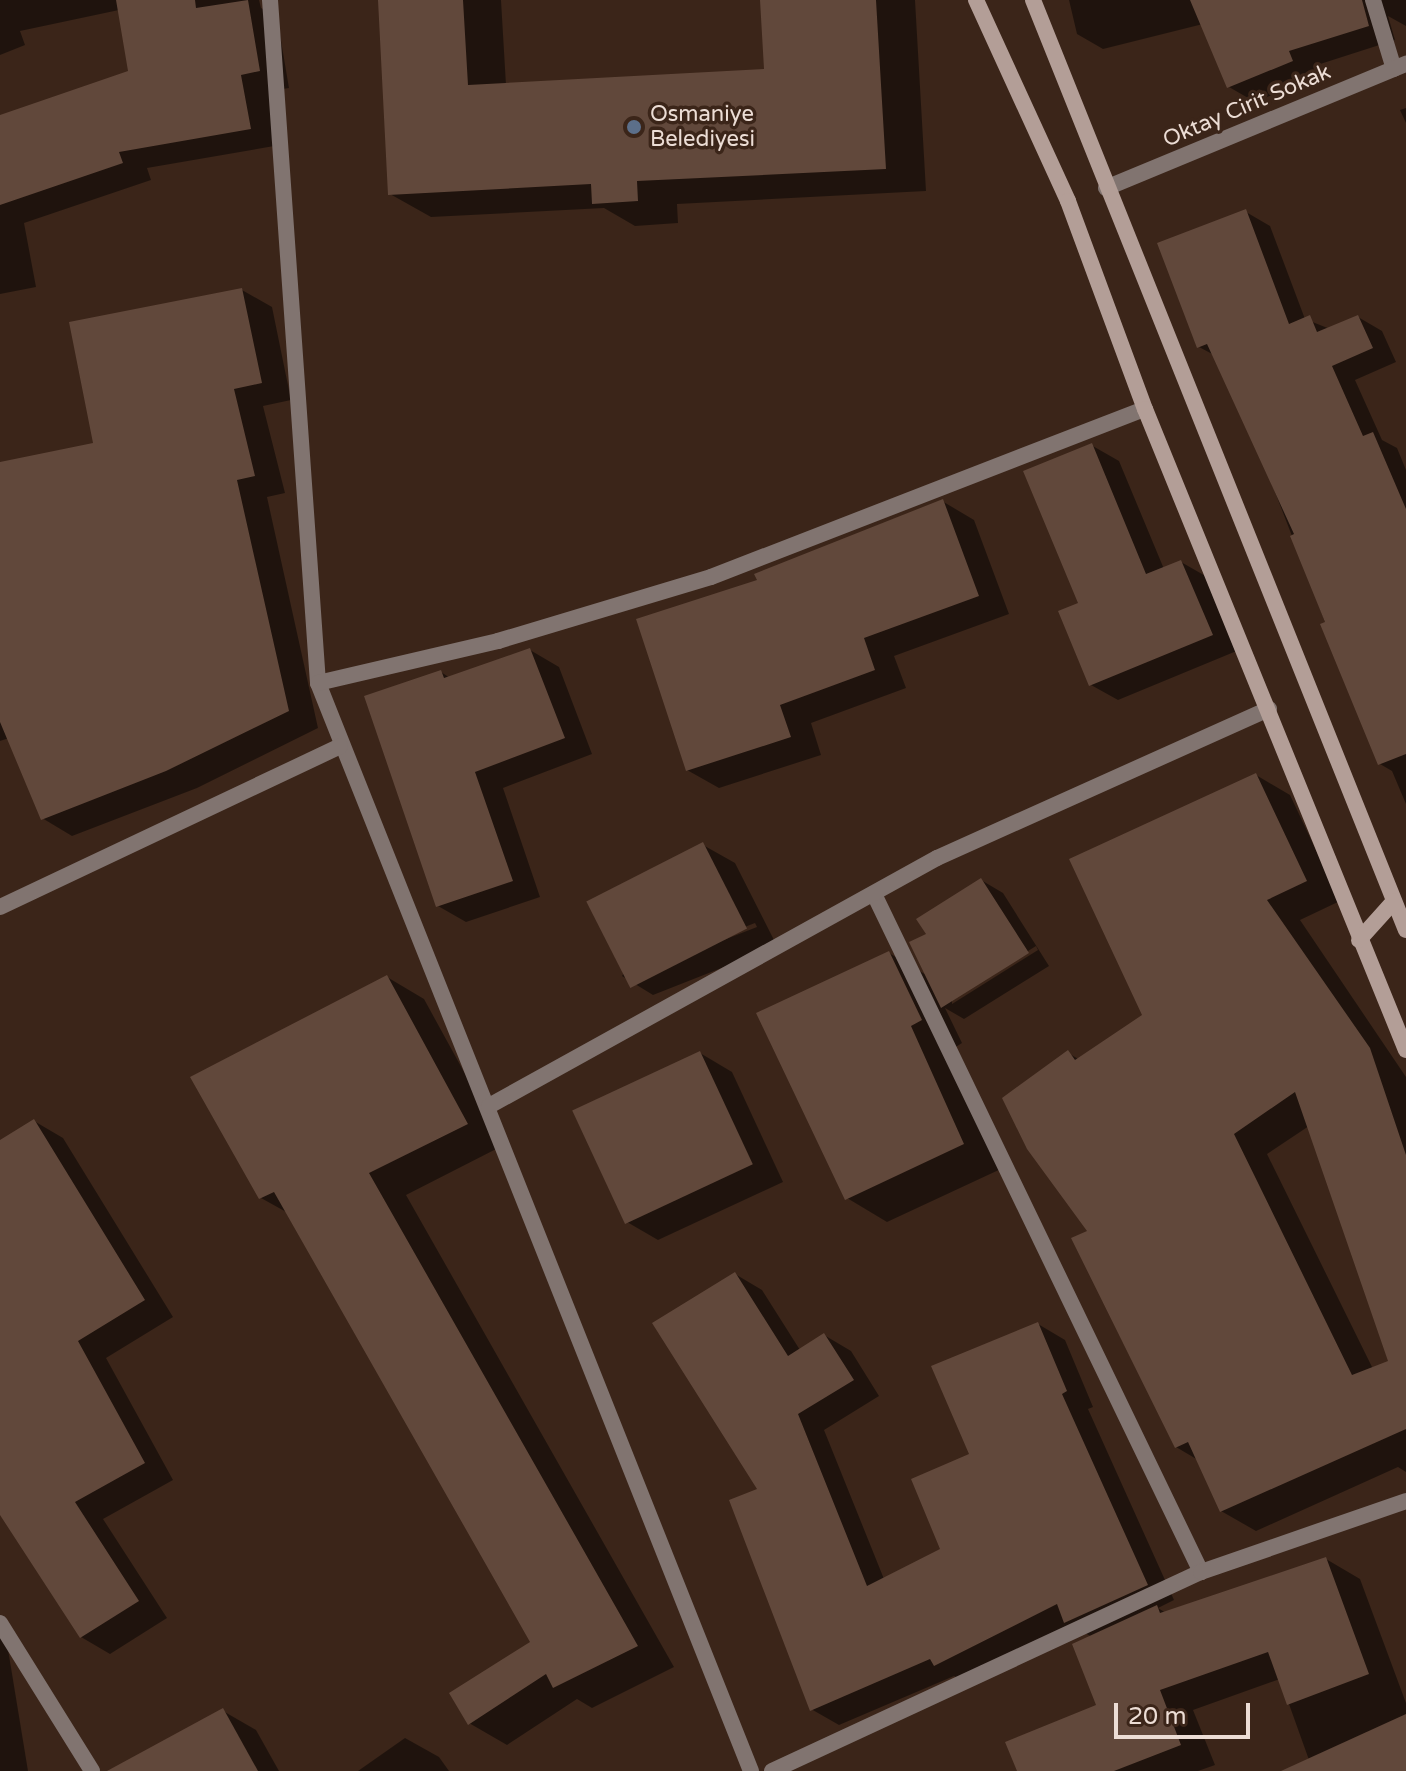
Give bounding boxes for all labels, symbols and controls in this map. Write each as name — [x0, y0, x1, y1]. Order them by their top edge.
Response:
street label: Oktay Cirit Sokak — [1159, 59, 1335, 153]
place label: Osmaniye Belediyesi — [650, 101, 755, 152]
marker: Osmaniye Belediyesi — [625, 118, 643, 136]
scale bar — [1118, 1687, 1254, 1737]
text: 20 m — [1128, 1702, 1186, 1731]

